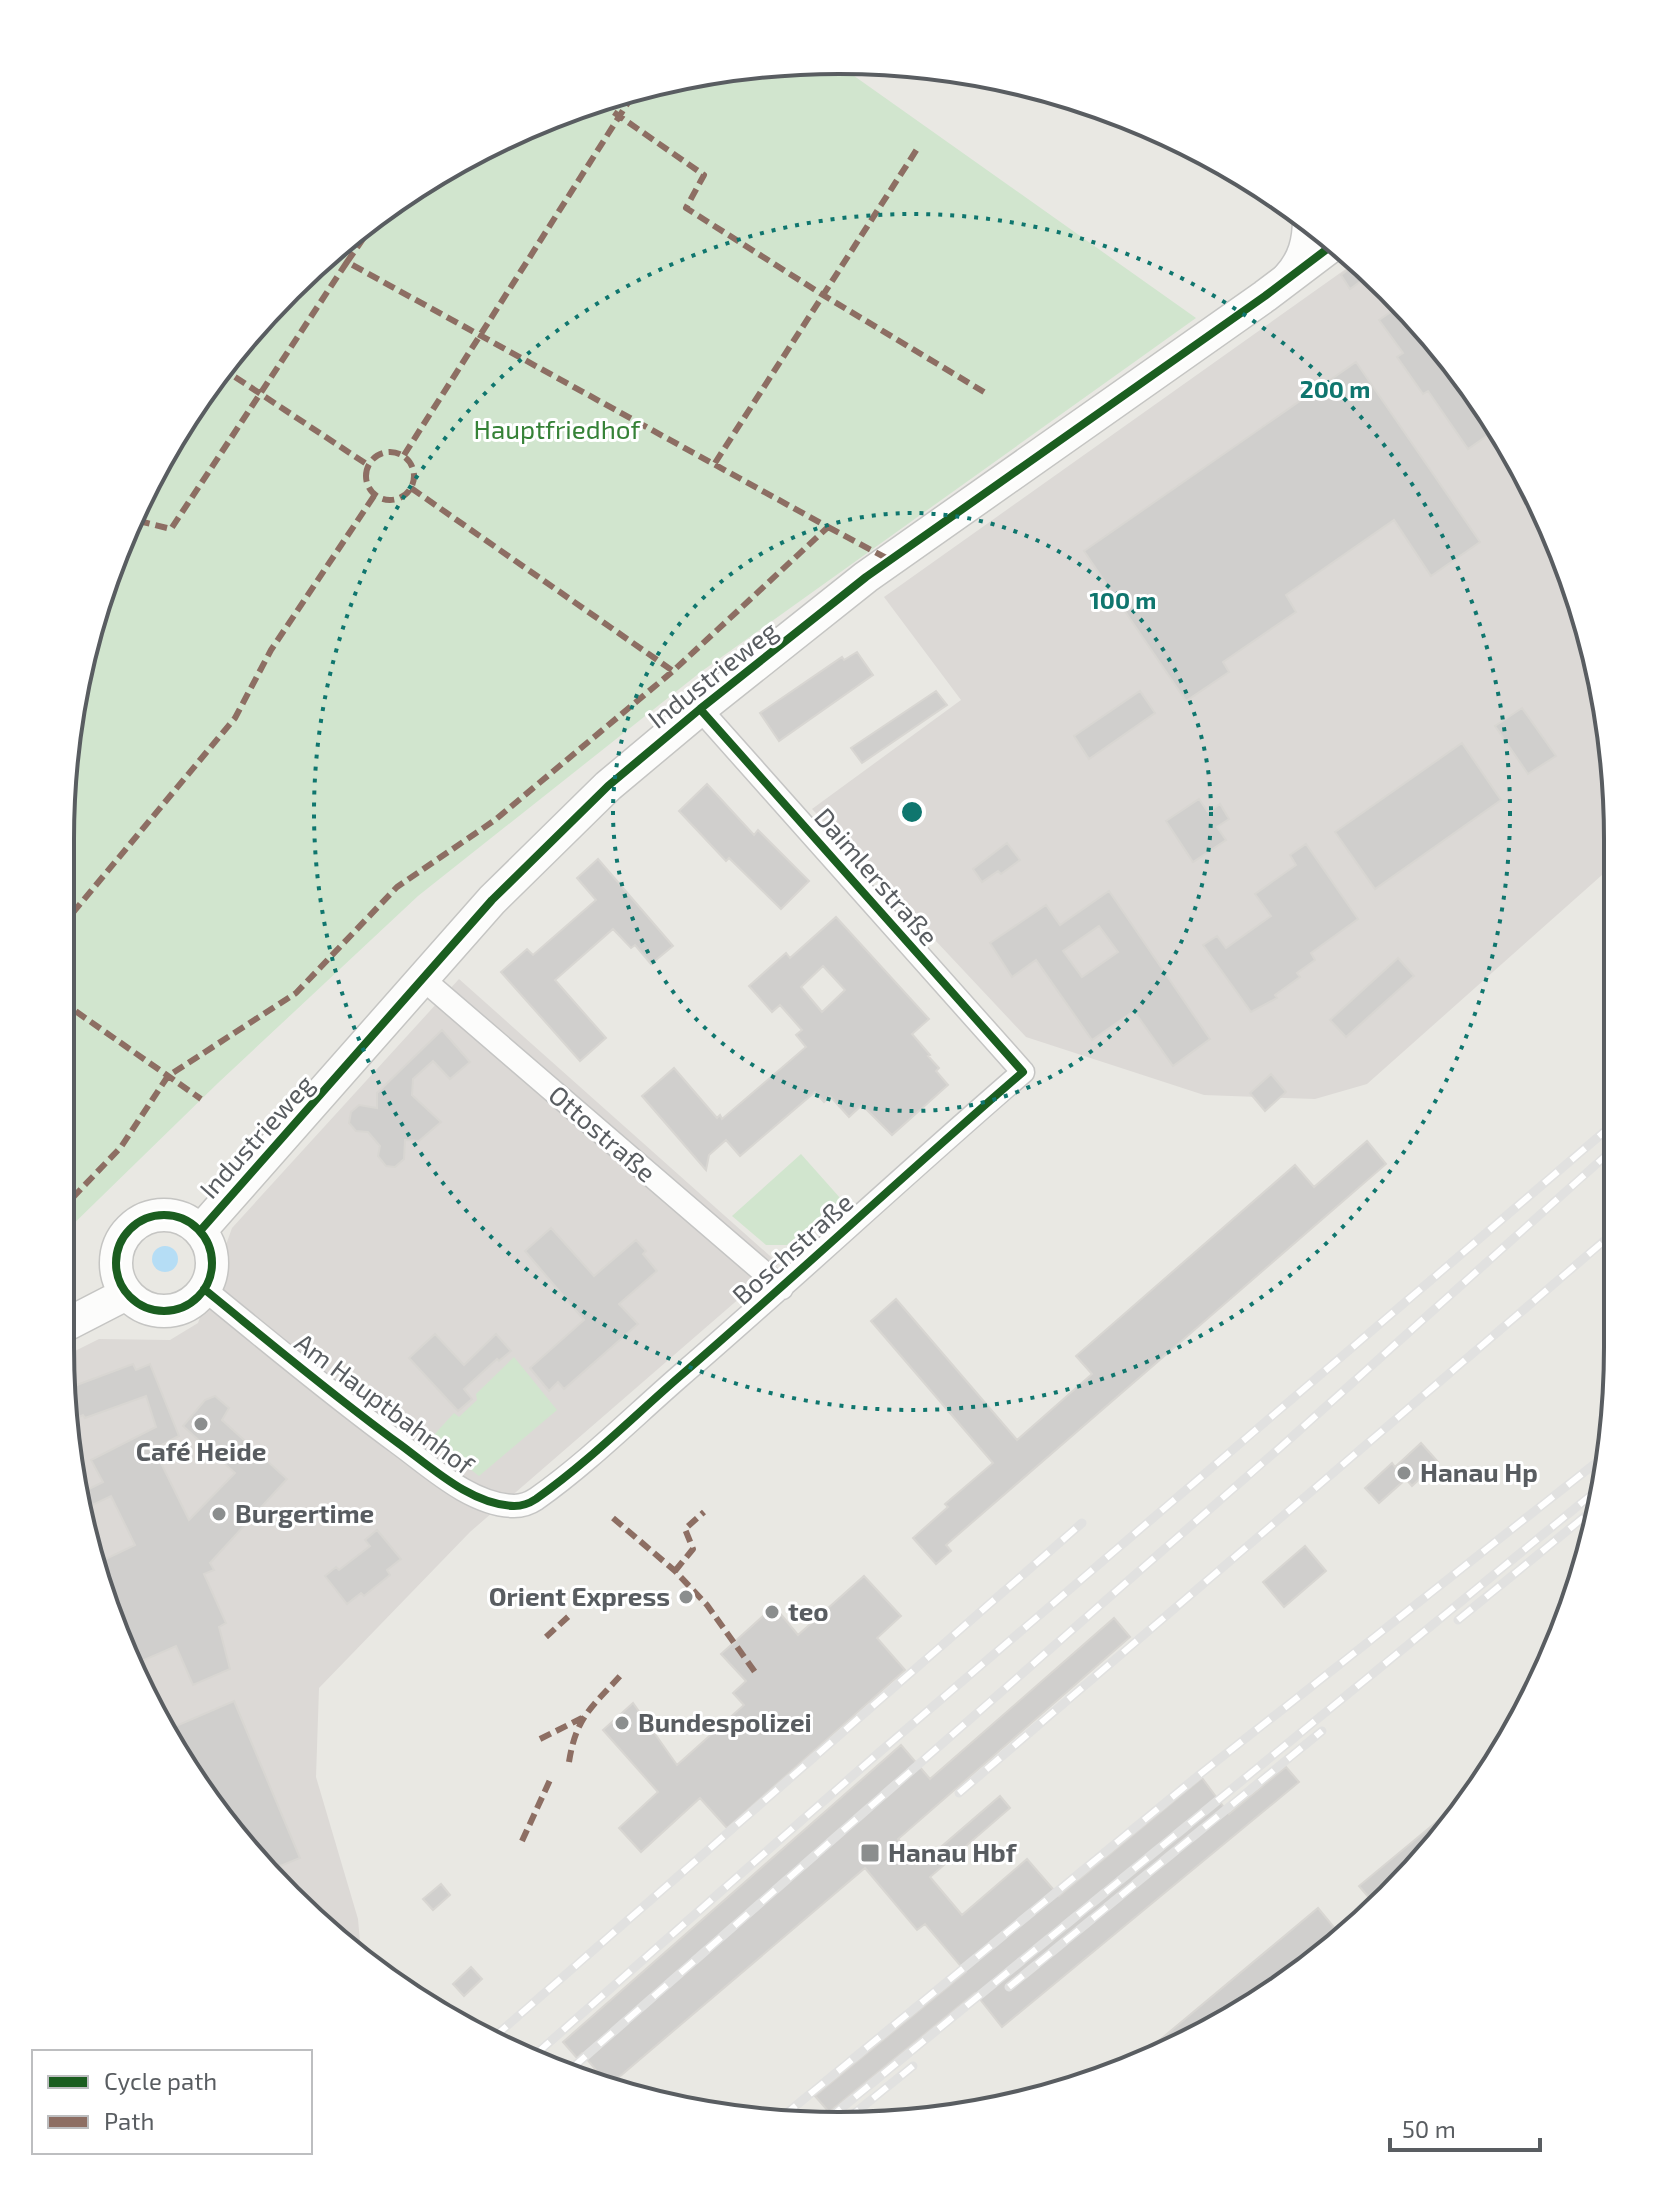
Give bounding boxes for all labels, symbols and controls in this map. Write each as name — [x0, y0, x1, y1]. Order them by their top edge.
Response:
text: 200 m — [1300, 374, 1370, 403]
park label: Hauptfriedhof — [474, 413, 642, 444]
text: 100 m — [1090, 585, 1156, 614]
street label: Industrieweg — [641, 614, 783, 734]
centre of rings — [898, 798, 926, 826]
street label: Daimlerstraße — [809, 801, 945, 951]
street label: Industrieweg — [192, 1068, 319, 1204]
street label: Ottostraße — [543, 1078, 663, 1188]
street label: Boschstraße — [725, 1186, 859, 1310]
street label: Am Hauptbahnhof — [290, 1326, 481, 1481]
marker: Café Heide — [192, 1415, 210, 1433]
place label: Café Heide — [136, 1435, 266, 1466]
place label: Hanau Hp — [1420, 1456, 1538, 1487]
marker: Hanau Hp — [1395, 1464, 1413, 1482]
place label: Burgertime — [235, 1497, 374, 1528]
marker: Burgertime — [210, 1505, 228, 1523]
place label: Orient Express — [489, 1580, 670, 1611]
marker: Orient Express — [677, 1588, 695, 1606]
place label: teo — [788, 1595, 829, 1626]
marker: teo — [763, 1603, 781, 1621]
place label: Bundespolizei — [638, 1706, 812, 1737]
marker: Bundespolizei — [613, 1714, 631, 1732]
place label: Hanau Hbf — [888, 1836, 1018, 1867]
marker: Hanau Hbf — [859, 1842, 881, 1864]
legend — [32, 2050, 312, 2154]
text: Cycle path — [104, 2066, 217, 2095]
scale bar — [1390, 2102, 1540, 2152]
text: Path — [104, 2106, 154, 2135]
text: 50 m — [1402, 2114, 1456, 2143]

